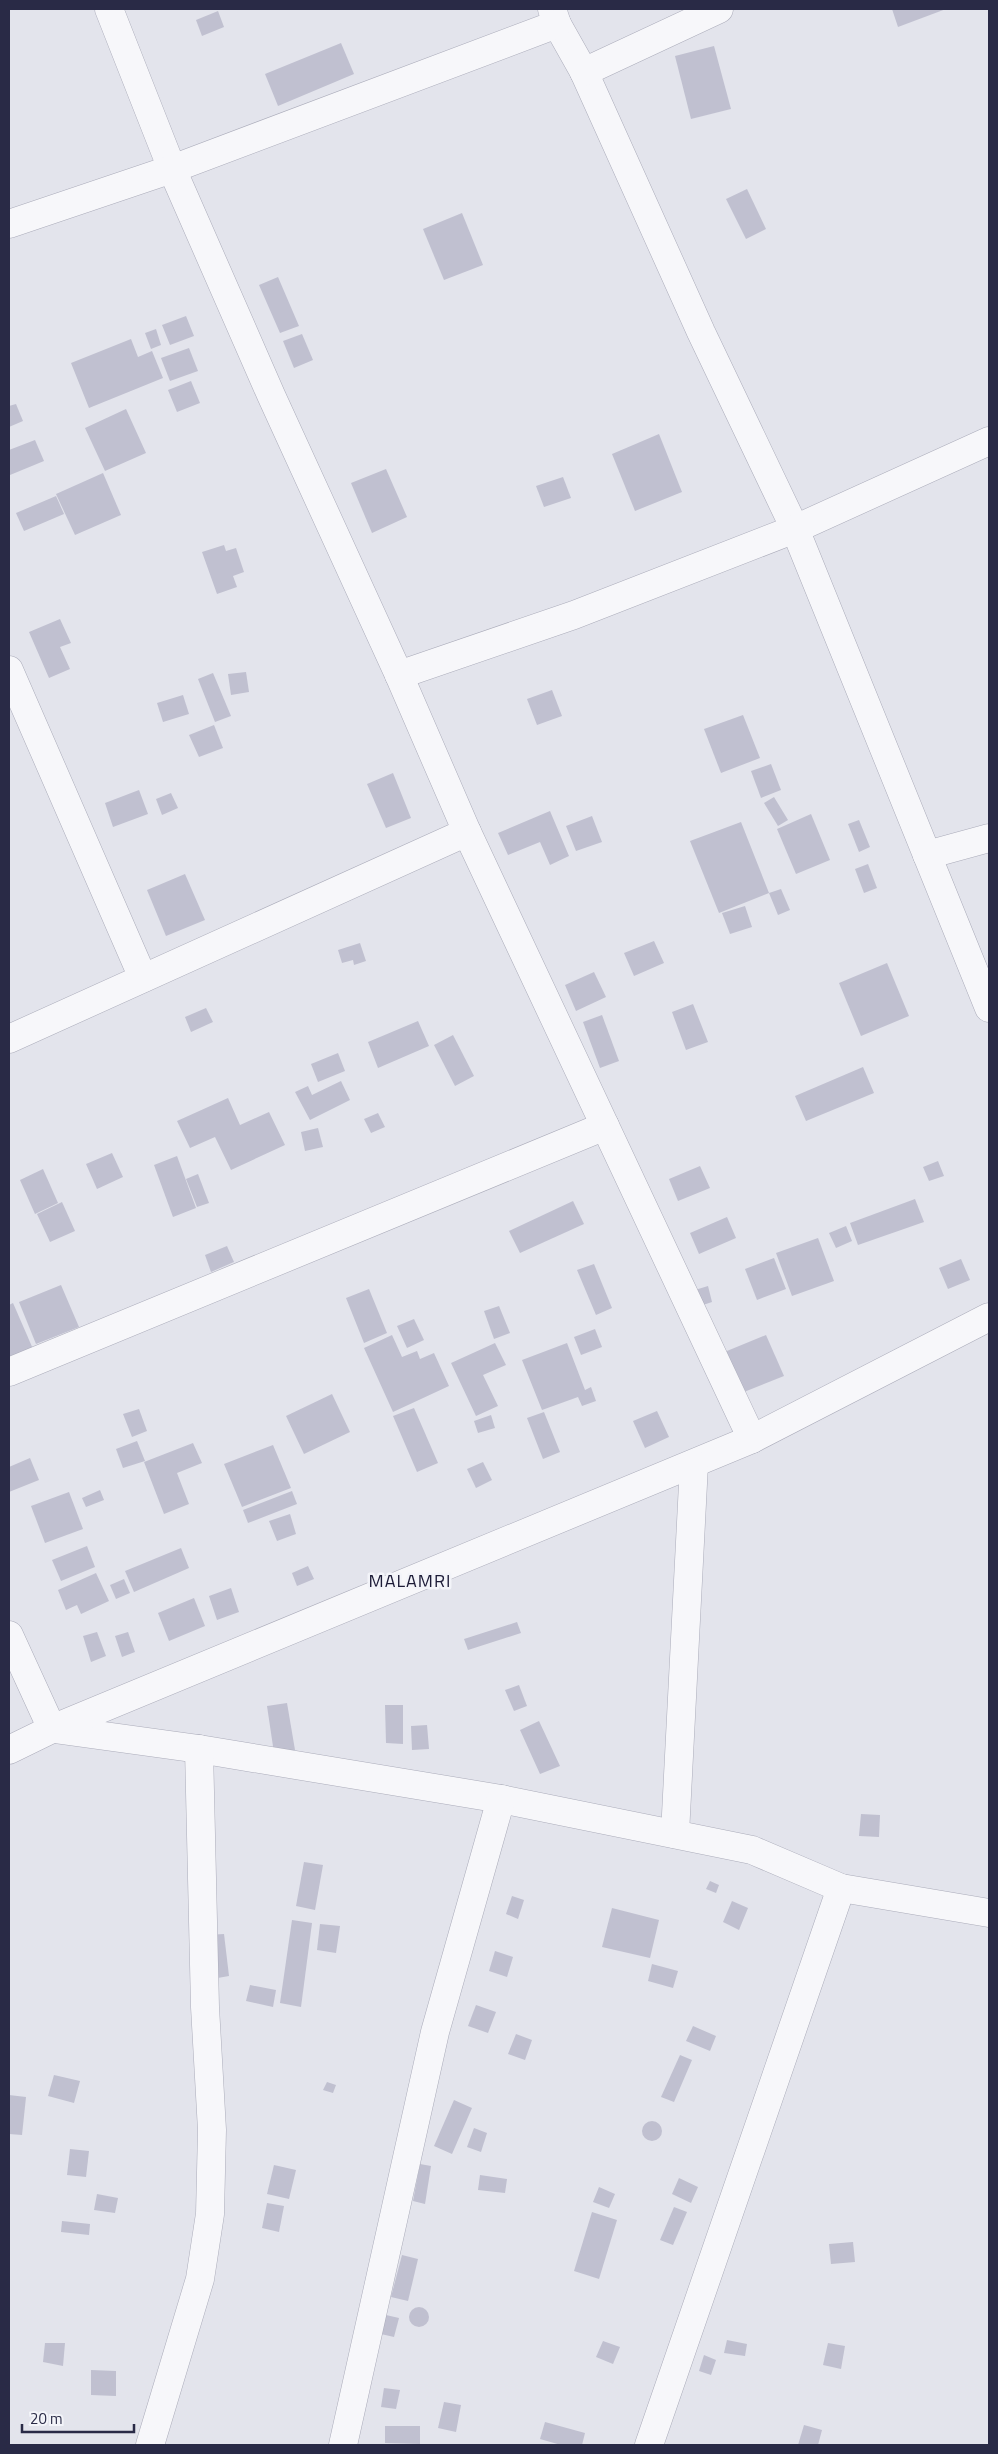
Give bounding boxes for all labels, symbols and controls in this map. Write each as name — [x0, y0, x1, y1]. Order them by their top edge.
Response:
district label: MALAMRI — [369, 1567, 451, 1594]
scale bar — [22, 2402, 135, 2434]
text: 20 m — [30, 2407, 63, 2430]

